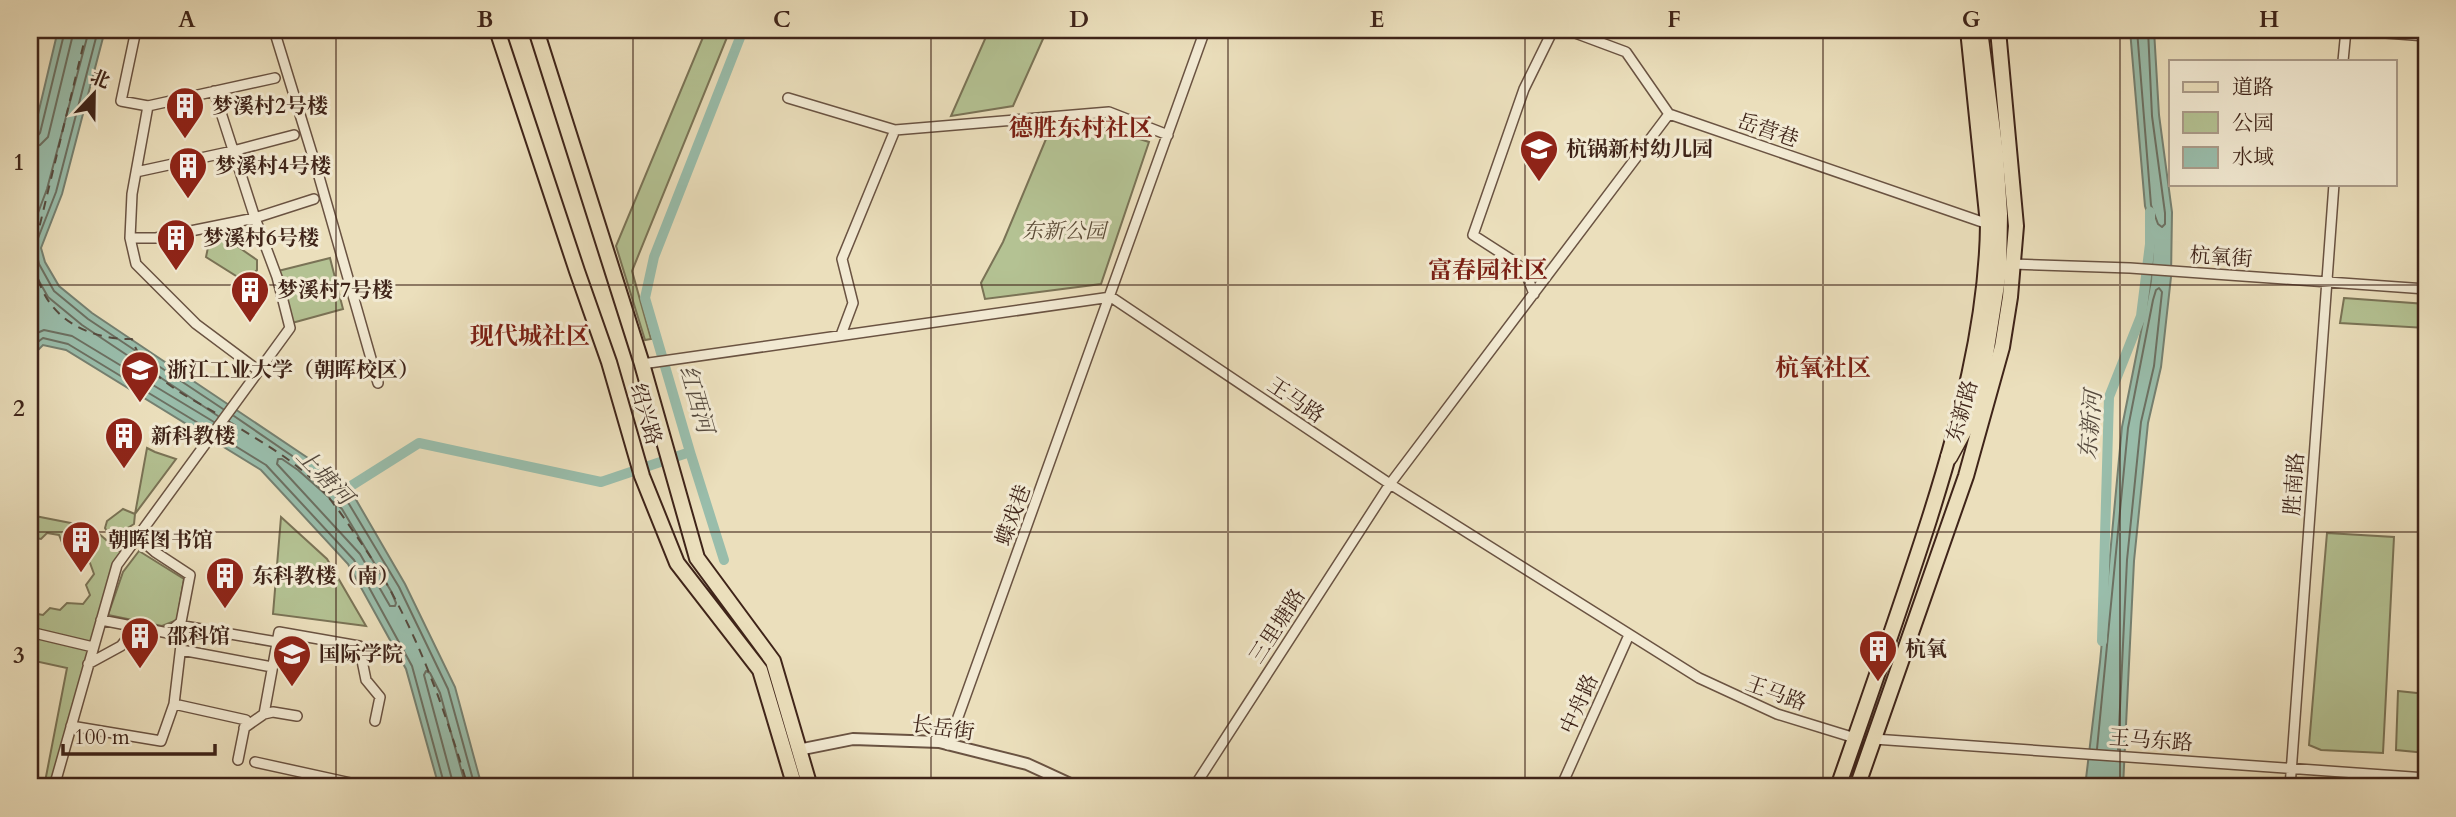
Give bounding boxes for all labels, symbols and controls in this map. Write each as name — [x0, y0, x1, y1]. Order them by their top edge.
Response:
text: A — [178, 4, 196, 35]
text: B — [477, 4, 493, 35]
text: C — [773, 4, 791, 35]
text: D — [1069, 4, 1089, 35]
text: E — [1370, 4, 1384, 35]
text: F — [1667, 4, 1681, 35]
text: G — [1962, 4, 1981, 35]
text: H — [2259, 4, 2279, 35]
north arrow — [60, 60, 130, 130]
legend — [2169, 60, 2396, 186]
text: 北 — [86, 64, 114, 95]
text: 道路 — [2232, 73, 2274, 102]
building icon: 梦溪村2号楼 — [164, 85, 206, 140]
place label: 梦溪村2号楼 — [212, 92, 328, 121]
street label: 岳营巷 — [1733, 107, 1802, 154]
text: 公园 — [2232, 109, 2274, 138]
district label: 德胜东村社区 — [1009, 112, 1153, 145]
school or university icon: 杭锅新村幼儿园 — [1518, 128, 1560, 183]
place label: 杭锅新村幼儿园 — [1566, 135, 1713, 164]
text: 水域 — [2232, 143, 2274, 172]
building icon: 梦溪村4号楼 — [167, 145, 209, 200]
text: 1 — [13, 147, 25, 178]
place label: 梦溪村4号楼 — [215, 152, 331, 181]
building icon: 梦溪村6号楼 — [155, 217, 197, 272]
park label: 东新公园 — [1022, 217, 1109, 246]
place label: 梦溪村6号楼 — [203, 224, 319, 253]
street label: 杭氧街 — [2189, 241, 2253, 274]
district label: 富春园社区 — [1428, 254, 1548, 287]
building icon: 梦溪村7号楼 — [229, 269, 271, 324]
place label: 梦溪村7号楼 — [277, 276, 393, 305]
district label: 现代城社区 — [470, 320, 590, 353]
school or university icon: 浙江工业大学（朝晖校区） — [119, 349, 161, 404]
district label: 杭氧社区 — [1775, 352, 1871, 385]
place label: 浙江工业大学（朝晖校区） — [167, 356, 419, 385]
water label: 红西河 — [672, 362, 722, 440]
street label: 王马路 — [1261, 371, 1330, 430]
street label: 东新路 — [1940, 377, 1985, 445]
street label: 绍兴路 — [623, 380, 668, 448]
water label: 东新河 — [2072, 385, 2109, 461]
text: 2 — [13, 393, 25, 424]
building icon: 新科教楼 — [103, 415, 145, 470]
place label: 新科教楼 — [151, 422, 235, 451]
water label: 上塘河 — [290, 441, 363, 515]
street label: 胜南路 — [2278, 452, 2311, 516]
street label: 蝶戏巷 — [989, 481, 1038, 550]
building icon: 朝晖图书馆 — [60, 519, 102, 574]
place label: 朝晖图书馆 — [108, 526, 213, 555]
building icon: 东科教楼（南） — [204, 555, 246, 610]
place label: 东科教楼（南） — [252, 562, 399, 591]
street label: 三里塘路 — [1242, 583, 1312, 669]
building icon: 邵科馆 — [119, 615, 161, 670]
place label: 邵科馆 — [167, 622, 230, 651]
building icon: 杭氧 — [1857, 628, 1899, 683]
school or university icon: 国际学院 — [271, 633, 313, 688]
place label: 杭氧 — [1905, 635, 1947, 664]
text: 3 — [13, 640, 25, 671]
place label: 国际学院 — [319, 640, 403, 669]
street label: 王马路 — [1741, 669, 1810, 718]
street label: 中舟路 — [1553, 670, 1606, 739]
street label: 长岳街 — [910, 710, 976, 747]
scale bar — [63, 712, 215, 756]
text: 100 m — [74, 723, 130, 752]
street label: 王马东路 — [2108, 723, 2194, 758]

